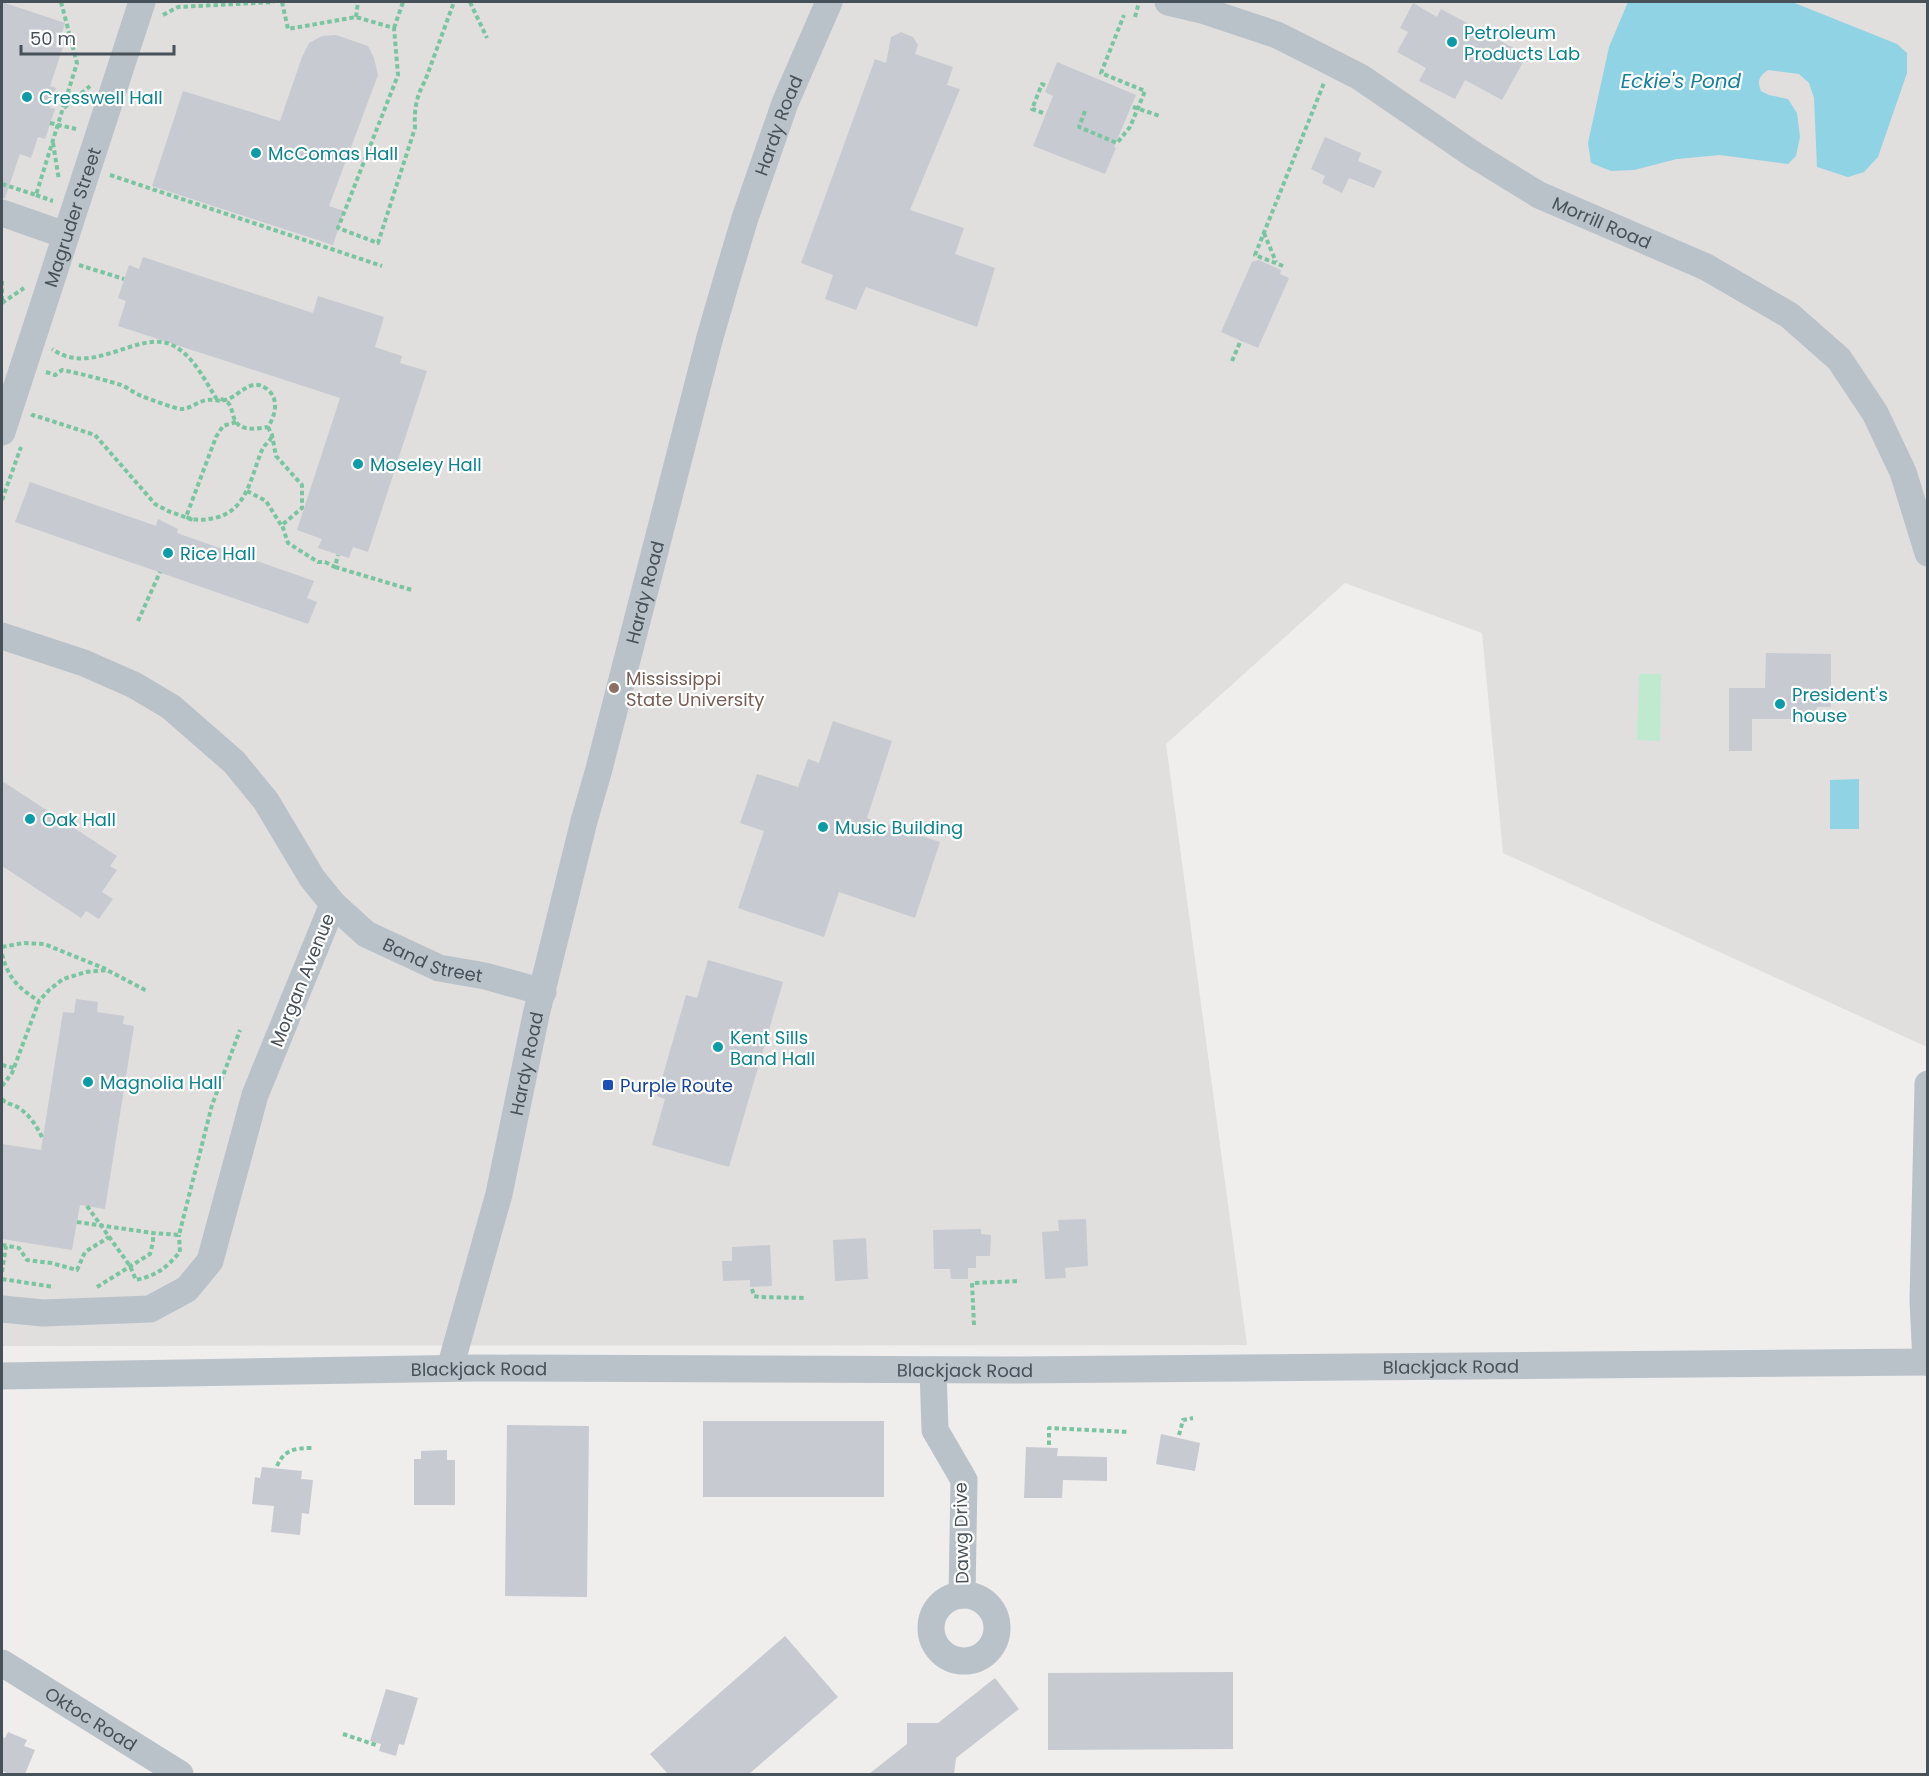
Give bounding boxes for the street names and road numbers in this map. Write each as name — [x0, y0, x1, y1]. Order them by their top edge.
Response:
street label: Hardy Road — [748, 71, 808, 179]
street label: Magruder Street — [38, 144, 106, 290]
street label: Morrill Road — [1549, 190, 1655, 254]
street label: Hardy Road — [619, 538, 670, 646]
street label: Morgan Avenue — [264, 909, 340, 1051]
street label: Band Street — [379, 931, 485, 988]
street label: Hardy Road — [503, 1009, 549, 1118]
street label: Blackjack Road — [1383, 1353, 1519, 1379]
street label: Blackjack Road — [411, 1355, 547, 1382]
street label: Blackjack Road — [897, 1357, 1033, 1383]
street label: Dawg Drive — [948, 1482, 974, 1584]
street label: Oktoc Road — [40, 1680, 142, 1757]

